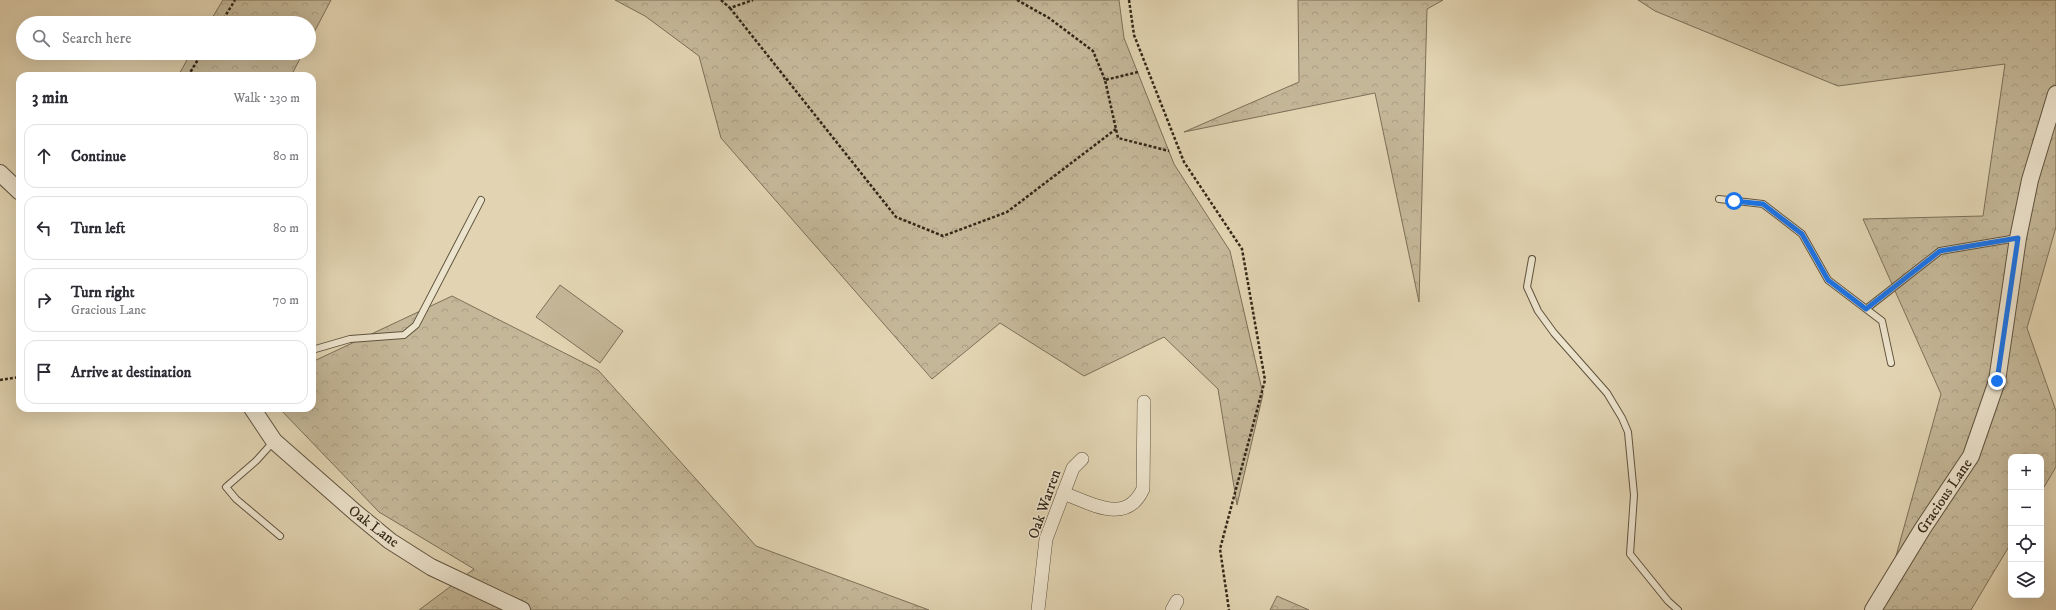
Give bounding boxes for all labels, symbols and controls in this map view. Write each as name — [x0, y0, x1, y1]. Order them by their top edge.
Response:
search box — [16, 16, 316, 60]
icon: search — [30, 27, 52, 49]
text: Search here — [62, 29, 131, 48]
text: 3 min — [32, 87, 68, 109]
text: Walk · 230 m — [234, 90, 300, 106]
icon: ahead — [33, 145, 55, 167]
text: Continue — [71, 147, 126, 166]
text: 80 m — [273, 148, 299, 164]
route start — [1725, 192, 1743, 210]
icon: left — [33, 217, 55, 239]
text: Turn left — [71, 219, 125, 238]
text: 80 m — [273, 220, 299, 236]
text: Turn right — [71, 283, 134, 302]
icon: right — [33, 289, 55, 311]
text: 70 m — [273, 292, 299, 308]
text: Gracious Lane — [71, 302, 146, 318]
icon: arrive — [33, 361, 55, 383]
text: Arrive at destination — [71, 363, 191, 382]
route end — [1988, 372, 2006, 390]
map controls — [2008, 454, 2044, 598]
button: + — [2008, 454, 2044, 490]
street label: Gracious Lane — [1912, 455, 1977, 538]
street label: Oak Warren — [1024, 467, 1065, 541]
button: − — [2008, 490, 2044, 526]
street label: Oak Lane — [344, 501, 403, 552]
button: locate — [2008, 526, 2044, 562]
button: layers — [2008, 562, 2044, 598]

